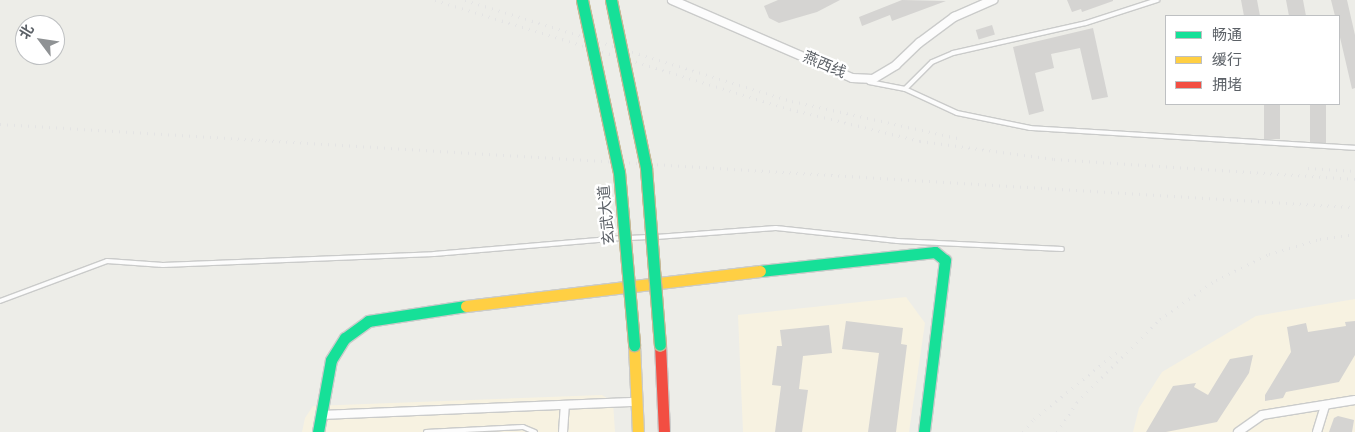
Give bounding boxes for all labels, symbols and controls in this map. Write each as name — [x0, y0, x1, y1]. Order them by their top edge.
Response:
north arrow — [15, 15, 65, 65]
legend — [1165, 15, 1340, 105]
text: 北 — [17, 22, 38, 43]
text: 畅通 — [1212, 27, 1242, 46]
street label: 燕西线 — [800, 49, 848, 83]
text: 缓行 — [1212, 52, 1242, 71]
text: 拥堵 — [1212, 77, 1242, 96]
street label: 玄武大道 — [596, 184, 620, 246]

